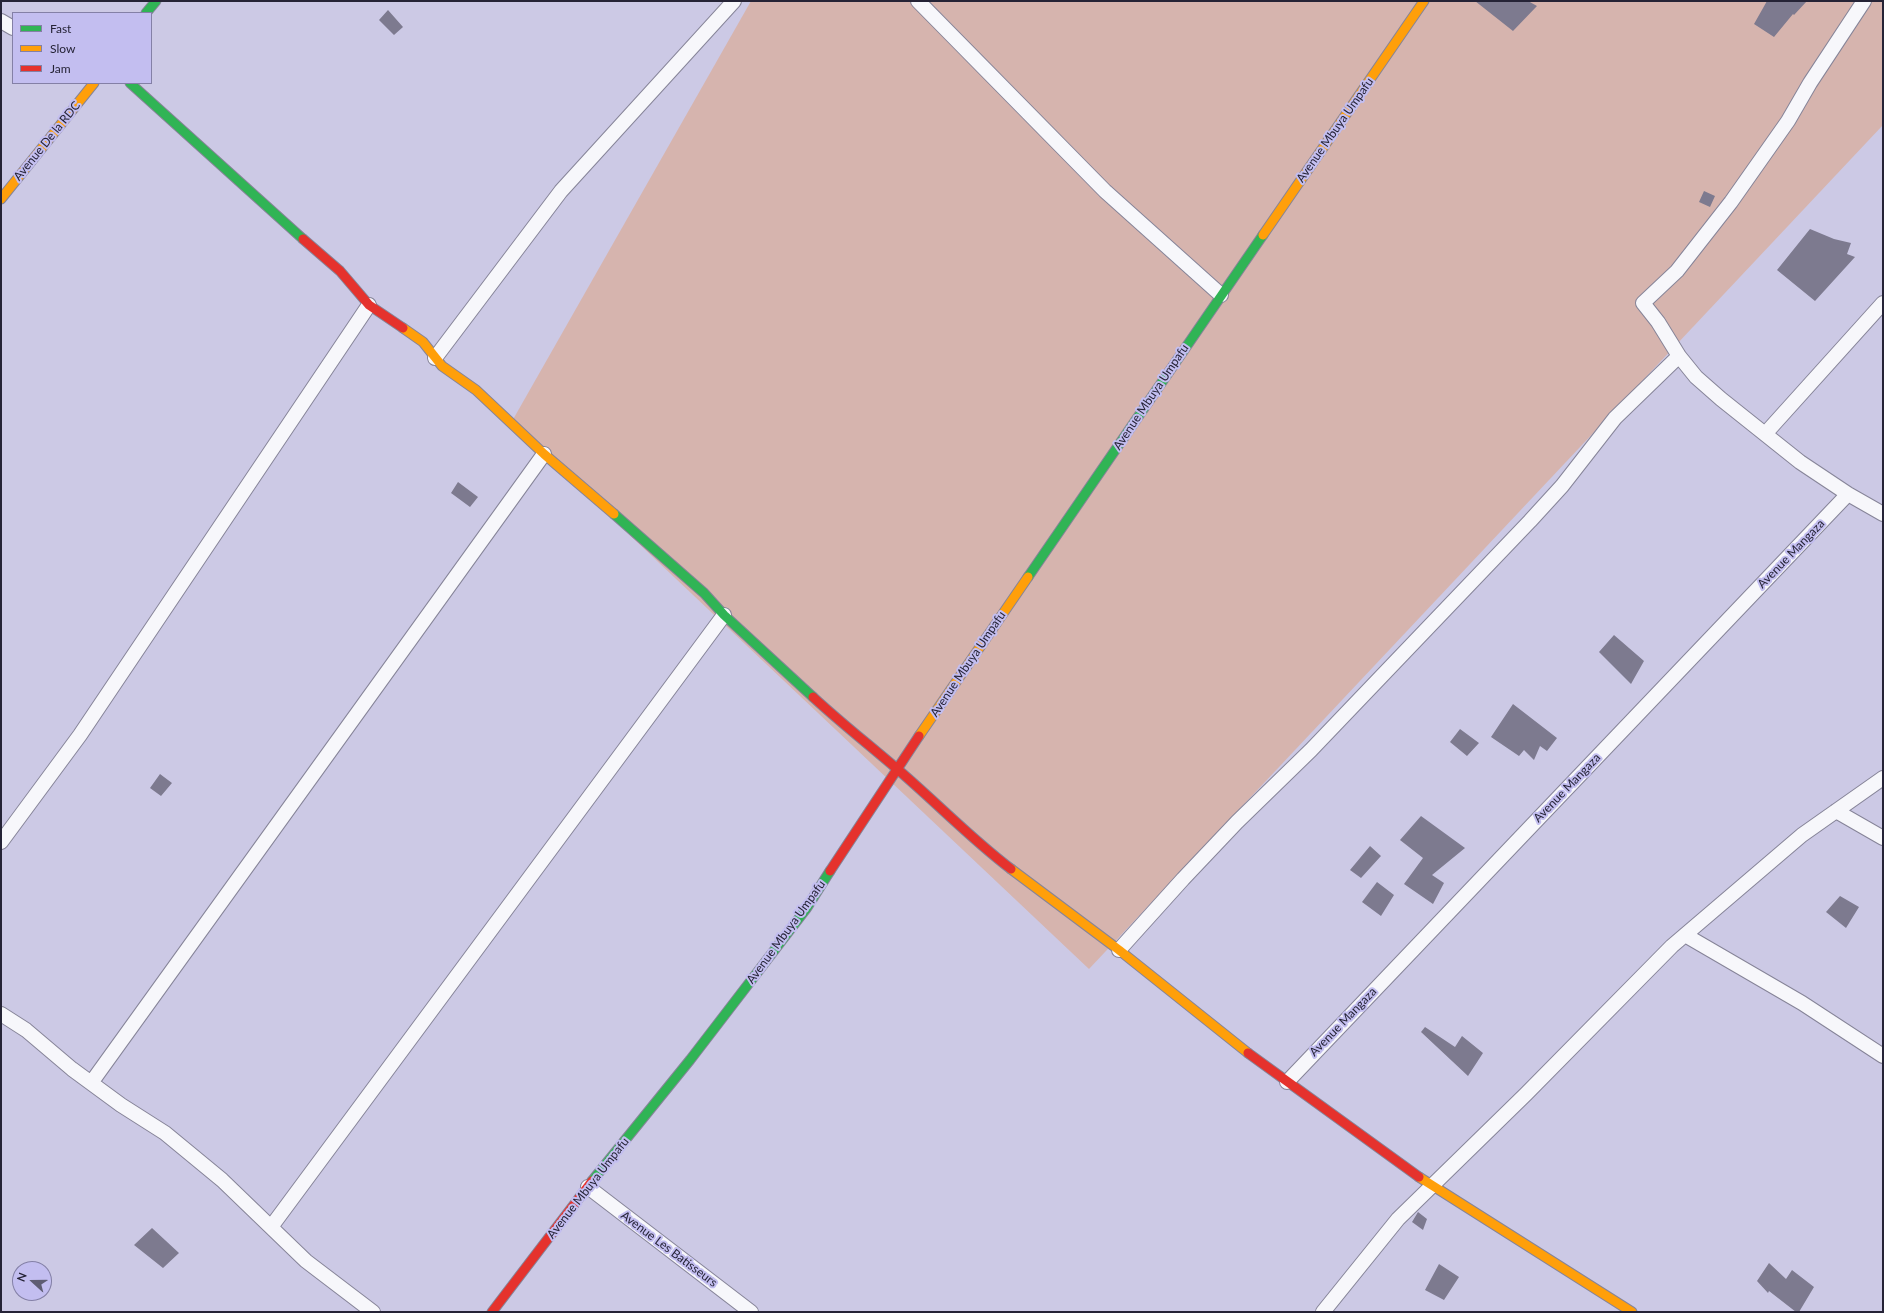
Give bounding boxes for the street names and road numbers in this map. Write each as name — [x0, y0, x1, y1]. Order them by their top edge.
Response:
street label: Avenue Mbuya Umpafu — [1293, 75, 1377, 185]
street label: Avenue De la RDC — [11, 98, 83, 184]
street label: Avenue Mbuya Umpafu — [1110, 341, 1192, 453]
street label: Avenue Mangaza — [1755, 517, 1827, 591]
street label: Avenue Mbuya Umpafu — [927, 608, 1009, 720]
street label: Avenue Mangaza — [1531, 751, 1603, 825]
street label: Avenue Mbuya Umpafu — [744, 877, 828, 987]
street label: Avenue Mangaza — [1307, 985, 1379, 1059]
street label: Avenue Mbuya Umpafu — [544, 1135, 632, 1241]
street label: Avenue Les Batisseurs — [618, 1208, 720, 1290]

